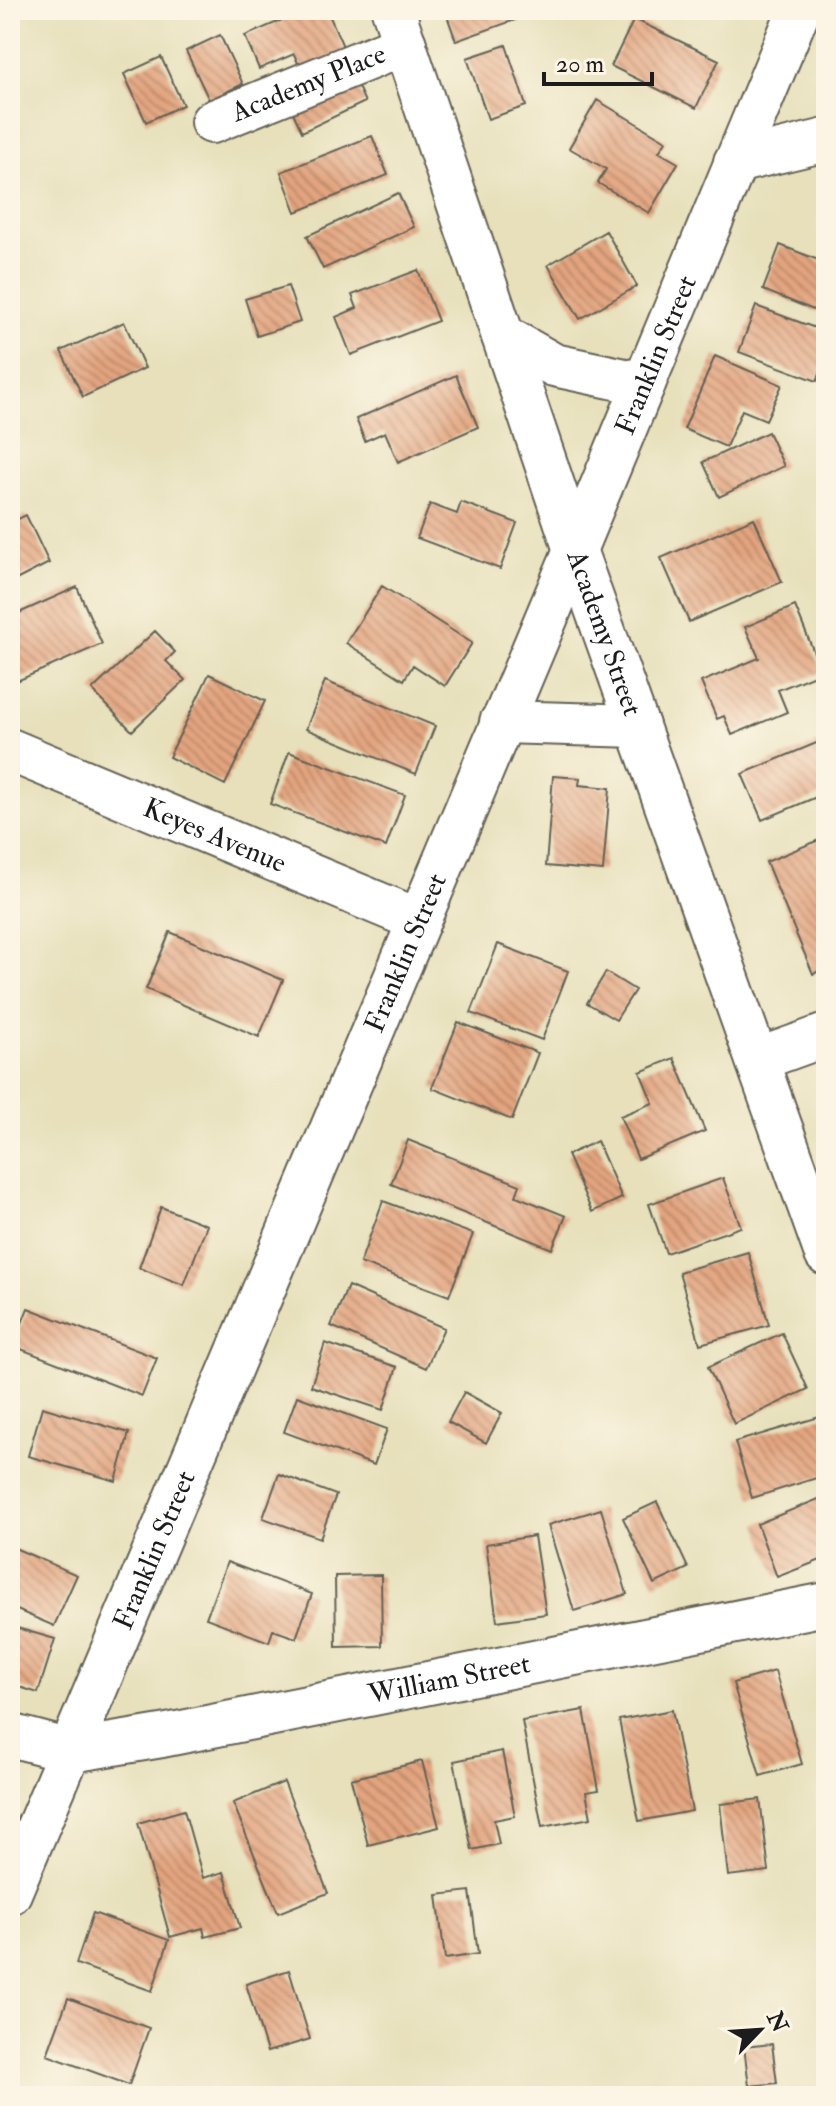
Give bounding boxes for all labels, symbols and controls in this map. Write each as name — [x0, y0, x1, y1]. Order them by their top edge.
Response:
street label: Academy Place — [225, 36, 391, 130]
scale bar — [544, 36, 652, 86]
text: 20 m — [556, 49, 605, 80]
street label: Franklin Street — [607, 270, 704, 440]
street label: Academy Street — [559, 545, 650, 720]
street label: Keyes Avenue — [138, 790, 292, 881]
street label: Franklin Street — [357, 868, 454, 1038]
street label: Franklin Street — [105, 1465, 203, 1635]
street label: William Street — [364, 1646, 533, 1712]
north arrow — [720, 1990, 800, 2070]
text: N — [760, 2006, 794, 2037]

